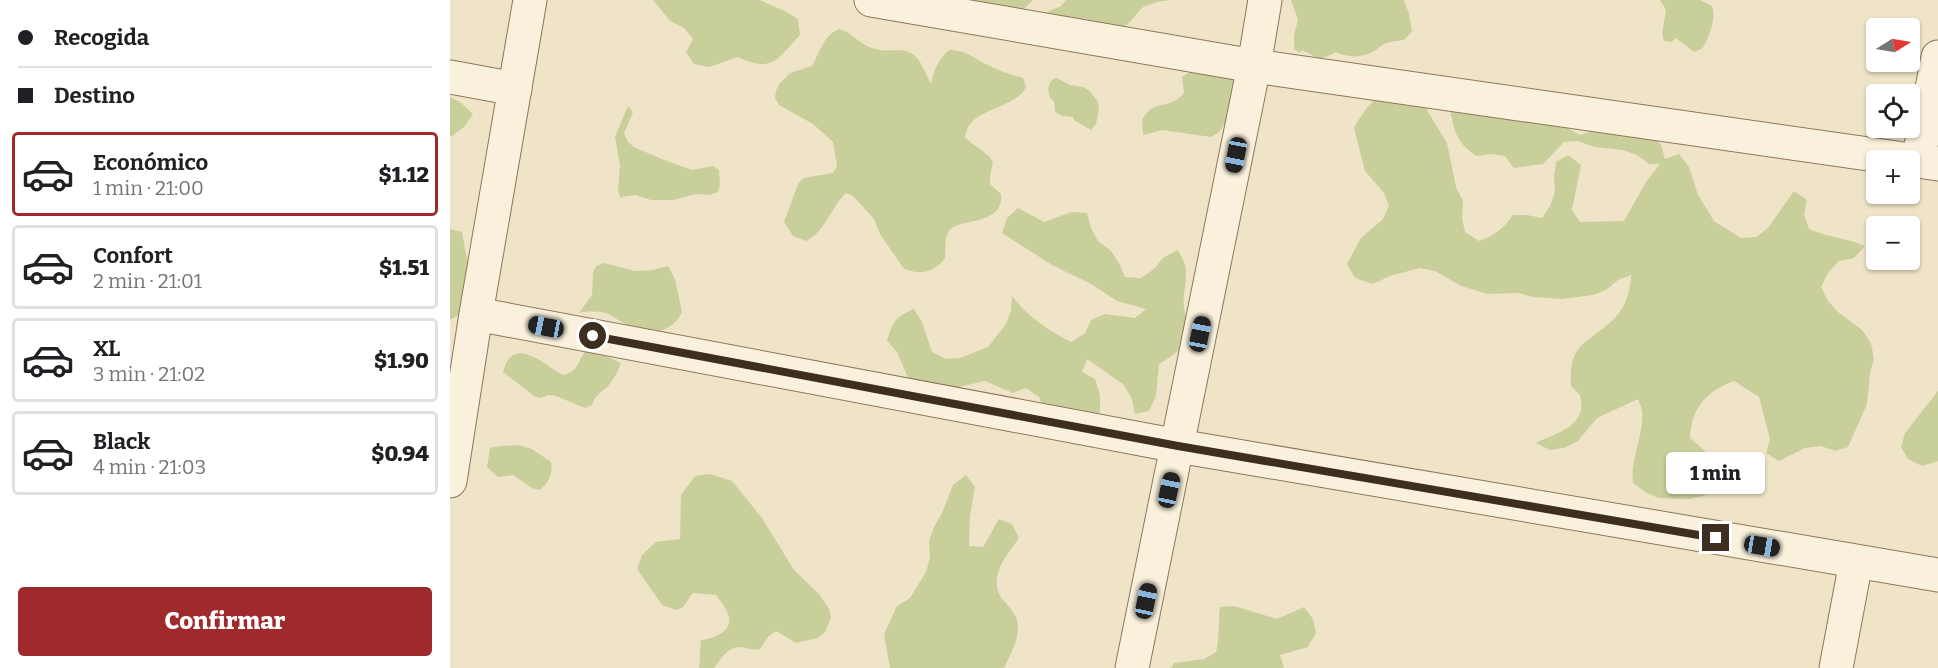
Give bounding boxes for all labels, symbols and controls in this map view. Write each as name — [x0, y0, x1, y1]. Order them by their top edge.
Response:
north arrow — [1866, 18, 1920, 72]
map controls — [1866, 18, 1920, 270]
text: Recogida — [54, 24, 149, 51]
text: Destino — [54, 82, 135, 109]
button: locate — [1866, 84, 1920, 138]
car — [1224, 136, 1248, 174]
icon: car — [21, 147, 75, 201]
text: Económico — [93, 149, 208, 176]
button: + — [1866, 150, 1920, 204]
text: $1.12 — [379, 161, 429, 188]
text: 1 min · 21:00 — [93, 176, 204, 200]
button: − — [1866, 216, 1920, 270]
icon: car — [21, 240, 75, 294]
text: Confort — [93, 242, 173, 269]
text: $1.51 — [379, 254, 429, 281]
text: 2 min · 21:01 — [93, 269, 202, 293]
car — [527, 315, 565, 339]
car — [1188, 315, 1212, 353]
route start — [579, 322, 606, 349]
icon: car — [21, 333, 75, 387]
text: XL — [93, 335, 120, 362]
text: $1.90 — [374, 347, 429, 374]
text: 3 min · 21:02 — [93, 362, 205, 386]
icon: car — [21, 426, 75, 480]
text: Black — [93, 428, 150, 455]
text: $0.94 — [371, 440, 429, 467]
callout: 1 min — [1666, 451, 1766, 493]
text: 4 min · 21:03 — [93, 455, 206, 479]
text: 1 min — [1690, 461, 1741, 485]
car — [1156, 471, 1182, 509]
route end — [1702, 524, 1729, 551]
car — [1743, 534, 1781, 558]
car — [1133, 582, 1159, 620]
button: Confirmar — [18, 587, 432, 656]

